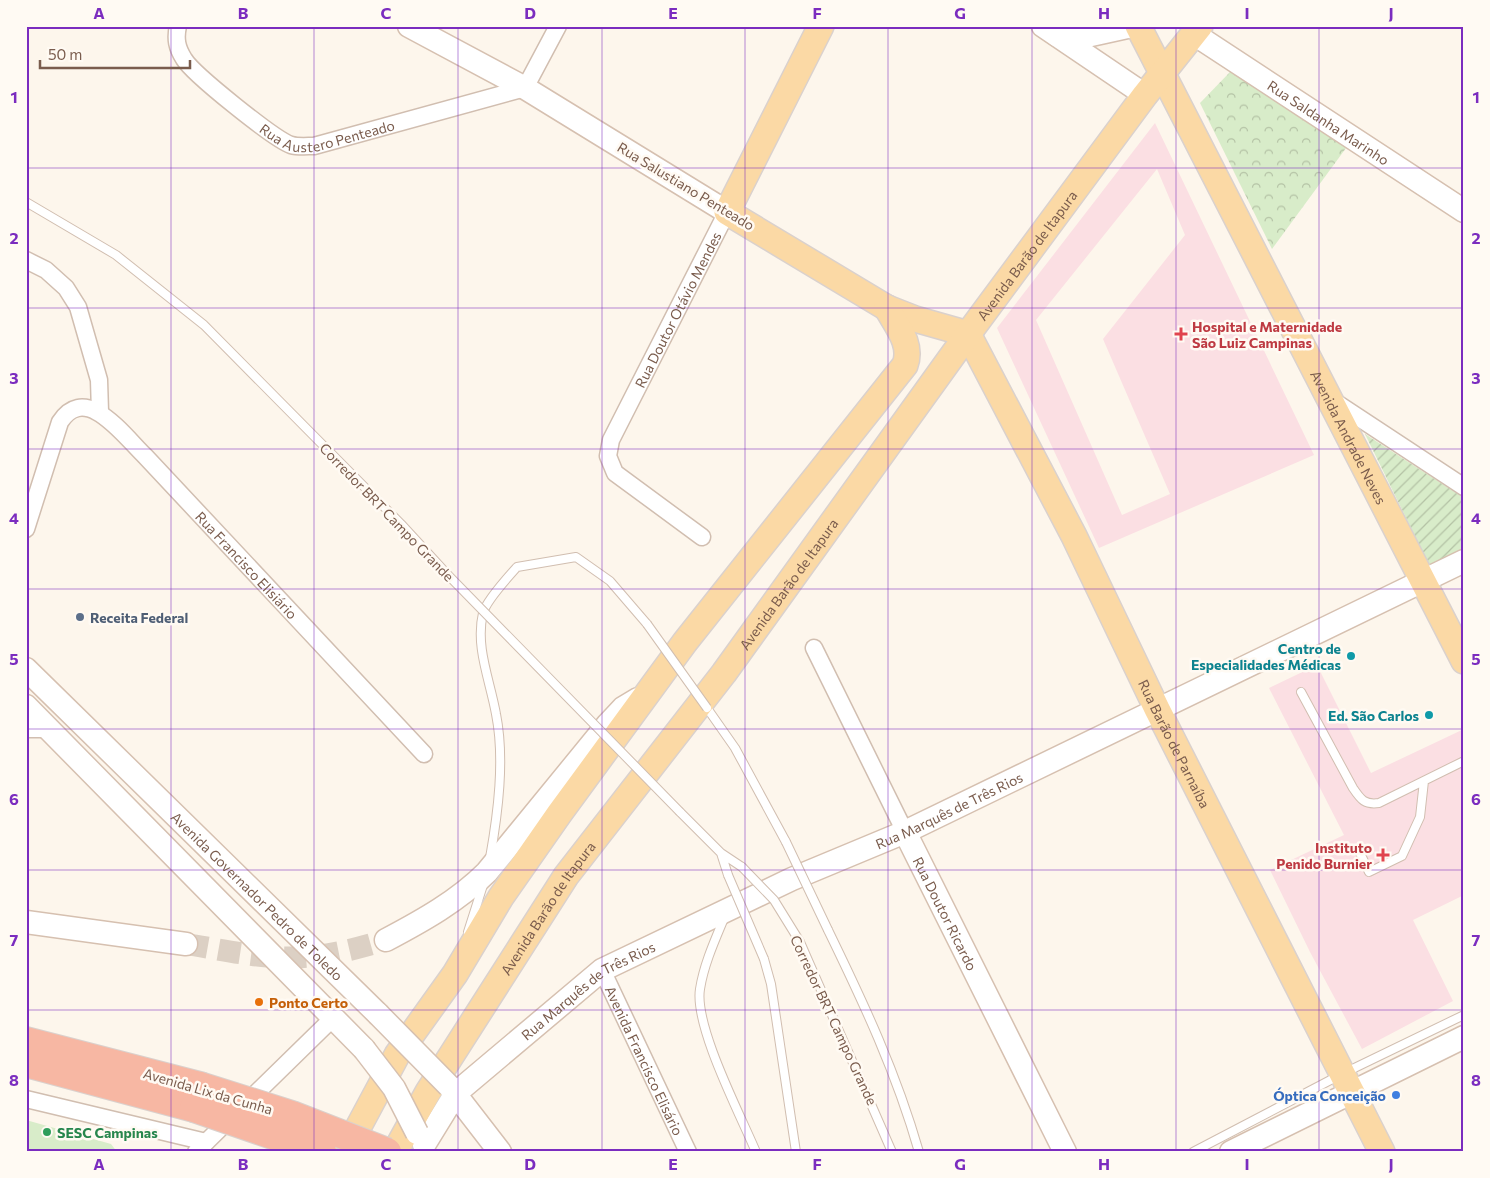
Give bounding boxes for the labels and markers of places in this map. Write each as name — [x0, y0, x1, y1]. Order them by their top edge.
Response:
place label: Hospital e Maternidade São Luiz Campinas — [1192, 318, 1342, 351]
marker: Hospital e Maternidade São Luiz Campinas — [1174, 327, 1188, 341]
place label: Receita Federal — [90, 609, 188, 626]
marker: Receita Federal — [74, 611, 86, 623]
place label: Centro de Especialidades Médicas — [1191, 640, 1341, 673]
marker: Centro de Especialidades Médicas — [1345, 650, 1357, 662]
place label: Ed. São Carlos — [1328, 707, 1419, 724]
marker: Ed. São Carlos — [1423, 709, 1435, 721]
place label: Instituto Penido Burnier — [1276, 839, 1372, 872]
marker: Instituto Penido Burnier — [1376, 848, 1390, 862]
place label: Ponto Certo — [269, 994, 348, 1011]
marker: Ponto Certo — [253, 996, 265, 1008]
place label: Óptica Conceição — [1273, 1087, 1386, 1104]
marker: Óptica Conceição — [1390, 1089, 1402, 1101]
place label: SESC Campinas — [57, 1124, 158, 1141]
marker: SESC Campinas — [41, 1126, 53, 1138]

